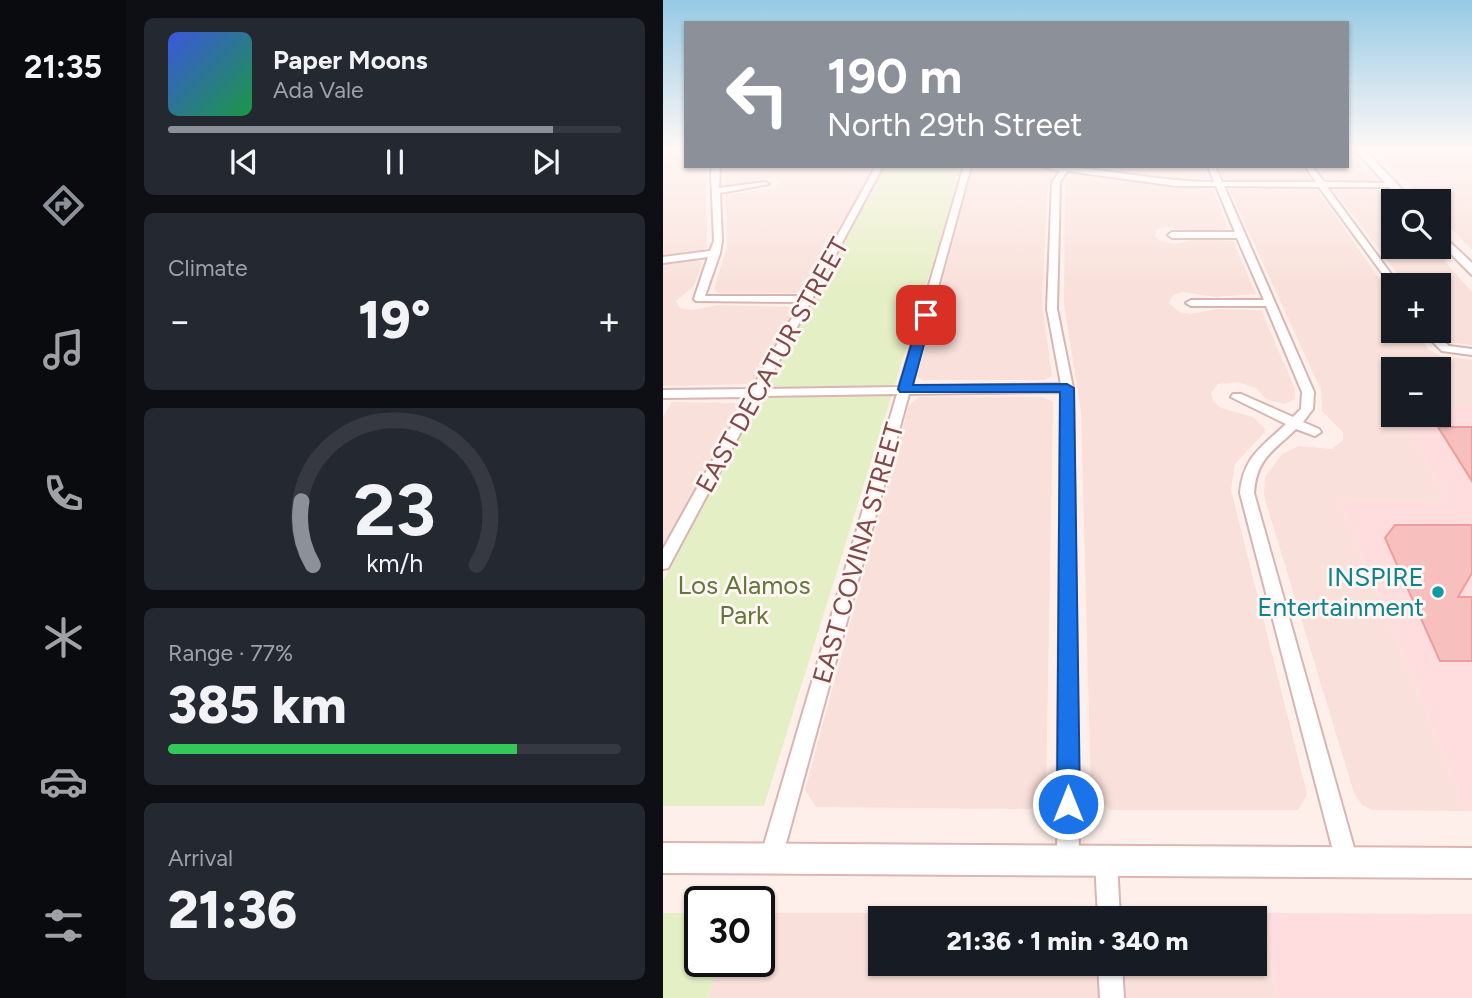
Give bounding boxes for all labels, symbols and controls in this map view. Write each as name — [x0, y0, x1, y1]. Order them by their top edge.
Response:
text: Paper Moons — [273, 44, 428, 76]
text: 190 m — [827, 46, 962, 105]
text: 21:35 — [24, 48, 102, 86]
icon: left — [712, 49, 803, 140]
text: Ada Vale — [273, 76, 364, 104]
text: North 29th Street — [827, 106, 1082, 144]
icon: previous — [225, 143, 263, 181]
icon: pause — [376, 143, 414, 181]
icon: next — [527, 143, 565, 181]
icon: directions — [39, 181, 88, 230]
map controls — [1381, 189, 1451, 427]
button: search — [1381, 189, 1451, 259]
street label: EAST DECATUR STREET — [689, 232, 856, 498]
text: Climate — [168, 254, 247, 282]
button: + — [1381, 273, 1451, 343]
pin — [896, 285, 956, 345]
text: 19° — [358, 289, 431, 351]
icon: arrive — [907, 296, 945, 334]
text: − — [168, 298, 192, 344]
text: + — [597, 298, 621, 344]
icon: music — [39, 325, 88, 374]
button: − — [1381, 357, 1451, 427]
street label: EAST COVINA STREET — [805, 419, 911, 687]
text: 23 — [353, 466, 436, 553]
icon: phone — [39, 469, 88, 518]
text: km/h — [366, 548, 423, 578]
place label: INSPIRE Entertainment — [1257, 561, 1424, 623]
park label: Los Alamos Park — [677, 569, 811, 631]
marker: INSPIRE Entertainment — [1430, 584, 1446, 600]
icon: climate — [39, 613, 88, 662]
text: Range · 77% — [168, 639, 293, 667]
text: 385 km — [168, 674, 347, 736]
icon: car — [39, 757, 88, 806]
position arrow — [1031, 767, 1105, 841]
text: Arrival — [168, 844, 233, 872]
text: 21:36 — [168, 879, 297, 941]
speed limit sign: 30 — [684, 886, 775, 977]
icon: filters — [39, 901, 88, 950]
text: 21:36 · 1 min · 340 m — [947, 925, 1188, 957]

